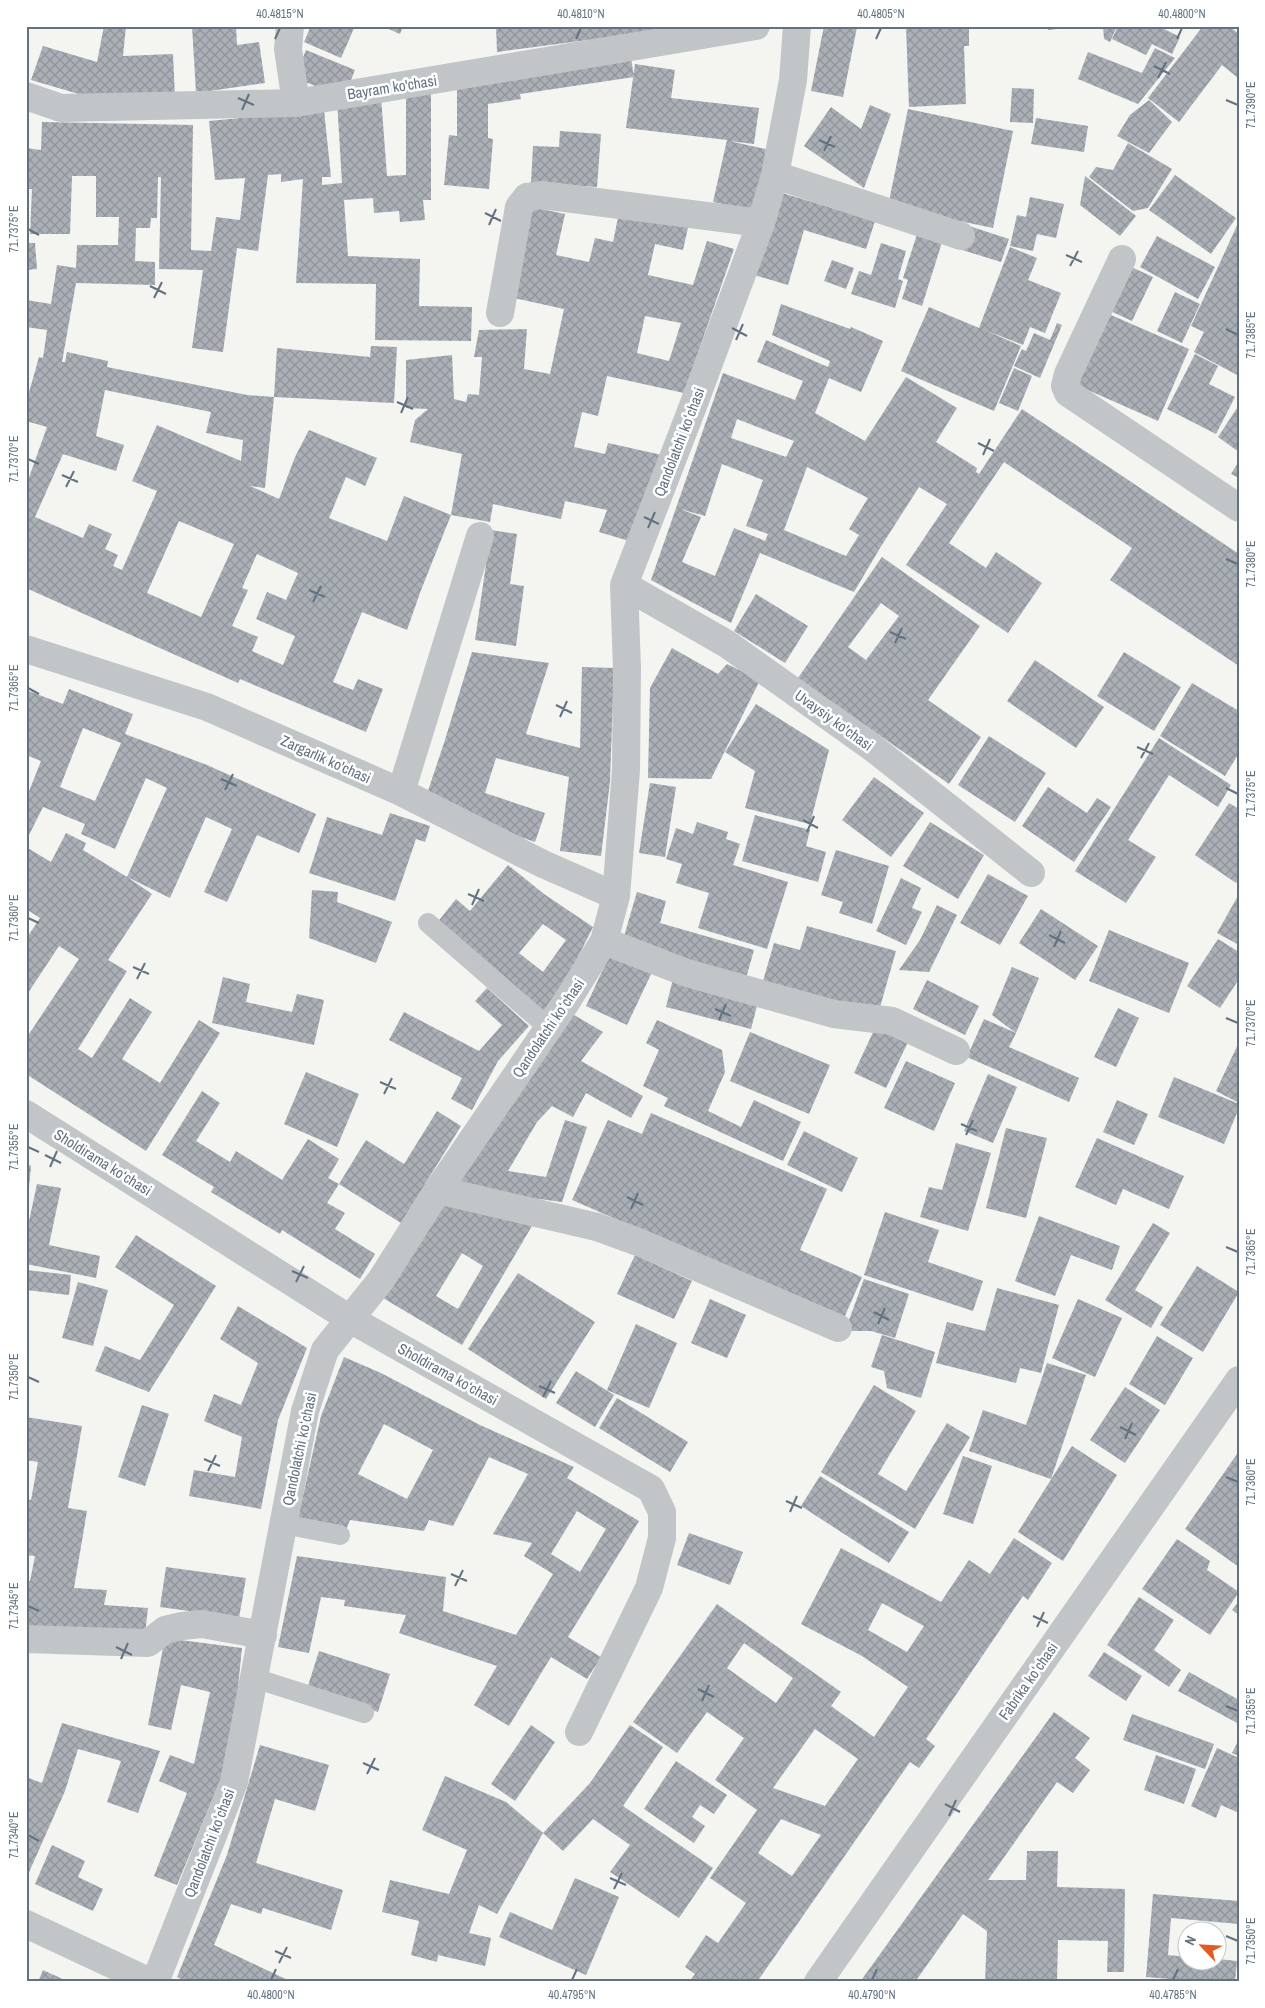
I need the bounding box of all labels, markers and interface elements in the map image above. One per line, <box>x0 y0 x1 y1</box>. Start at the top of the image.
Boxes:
text: 40.4815°N <box>256 6 304 22</box>
text: 40.4810°N <box>557 6 605 22</box>
text: 40.4805°N <box>857 6 905 22</box>
text: 40.4800°N <box>1158 6 1206 22</box>
street label: Bayram ko'chasi <box>346 70 438 104</box>
text: 71.7390°E <box>1243 82 1259 128</box>
text: 71.7375°E <box>6 206 22 252</box>
text: 71.7385°E <box>1243 312 1259 358</box>
street label: Qandolatchi koʻchasi <box>649 384 709 500</box>
text: 71.7370°E <box>6 436 22 482</box>
text: 71.7380°E <box>1243 541 1259 587</box>
text: 71.7365°E <box>6 665 22 711</box>
street label: Uvaysiy ko'chasi <box>791 684 877 756</box>
street label: Zargarlik ko'chasi <box>278 730 374 788</box>
text: 71.7375°E <box>1243 771 1259 817</box>
text: 71.7360°E <box>6 895 22 941</box>
street label: Qandolatchi koʻchasi <box>507 974 589 1082</box>
text: 71.7370°E <box>1243 1000 1259 1046</box>
text: 71.7355°E <box>6 1124 22 1170</box>
street label: Sholdirama ko‘chasi <box>50 1124 156 1200</box>
text: 71.7365°E <box>1243 1229 1259 1275</box>
street label: Sholdirama ko‘chasi <box>394 1338 502 1410</box>
text: 71.7350°E <box>6 1354 22 1400</box>
street label: Qandolatchi koʻchasi <box>277 1390 321 1508</box>
text: 71.7360°E <box>1243 1459 1259 1505</box>
text: 71.7345°E <box>6 1583 22 1629</box>
street label: Fabrika koʻchasi <box>994 1638 1062 1724</box>
text: 71.7355°E <box>1243 1688 1259 1734</box>
street label: Qandolatchi koʻchasi <box>179 1785 239 1901</box>
text: 71.7340°E <box>6 1812 22 1858</box>
text: 71.7350°E <box>1243 1918 1259 1964</box>
north arrow <box>1178 1920 1228 1970</box>
text: N <box>1180 1933 1200 1948</box>
text: 40.4800°N <box>247 1987 295 2003</box>
text: 40.4795°N <box>548 1987 596 2003</box>
text: 40.4790°N <box>848 1987 896 2003</box>
text: 40.4785°N <box>1149 1987 1197 2003</box>

